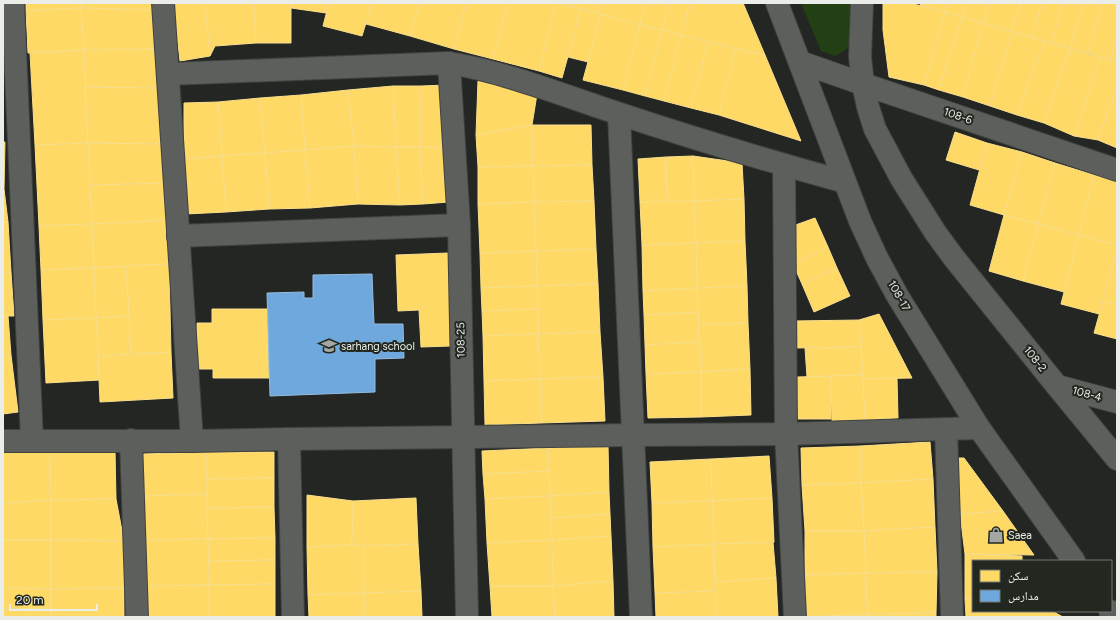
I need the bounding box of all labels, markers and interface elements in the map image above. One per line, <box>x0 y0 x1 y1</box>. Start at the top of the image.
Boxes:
street label: 108-6 <box>942 105 974 127</box>
street label: 108-17 <box>885 278 913 314</box>
street label: 108-25 <box>454 322 468 358</box>
school or university icon: sarhang school <box>320 337 338 355</box>
place label: sarhang school <box>341 340 415 353</box>
street label: 108-2 <box>1021 344 1049 374</box>
street label: 108-4 <box>1071 384 1103 404</box>
shop icon: Saea <box>987 526 1005 544</box>
place label: Saea <box>1008 529 1032 542</box>
legend <box>972 560 1112 612</box>
text: سكن <box>1008 569 1029 583</box>
scale bar <box>10 586 97 612</box>
text: مدارس <box>1008 589 1039 603</box>
text: 20 m <box>16 593 44 607</box>

